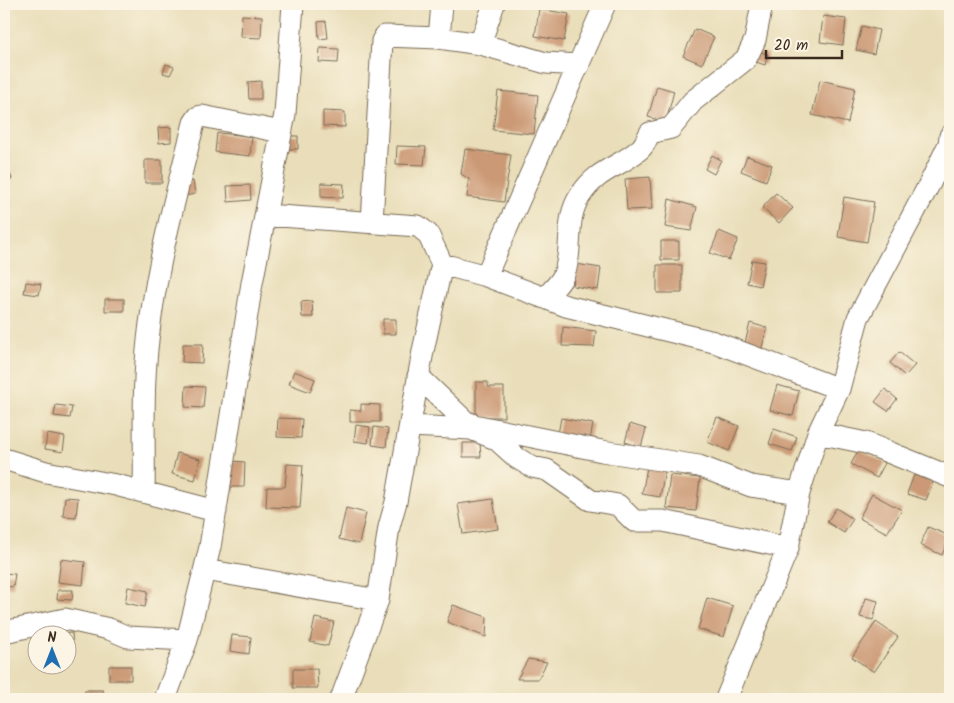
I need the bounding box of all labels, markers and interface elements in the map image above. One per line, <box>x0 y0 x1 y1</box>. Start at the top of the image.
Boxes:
scale bar <box>766 28 843 60</box>
text: 20 m <box>774 34 808 58</box>
north arrow <box>28 626 78 676</box>
text: N <box>48 627 57 649</box>

